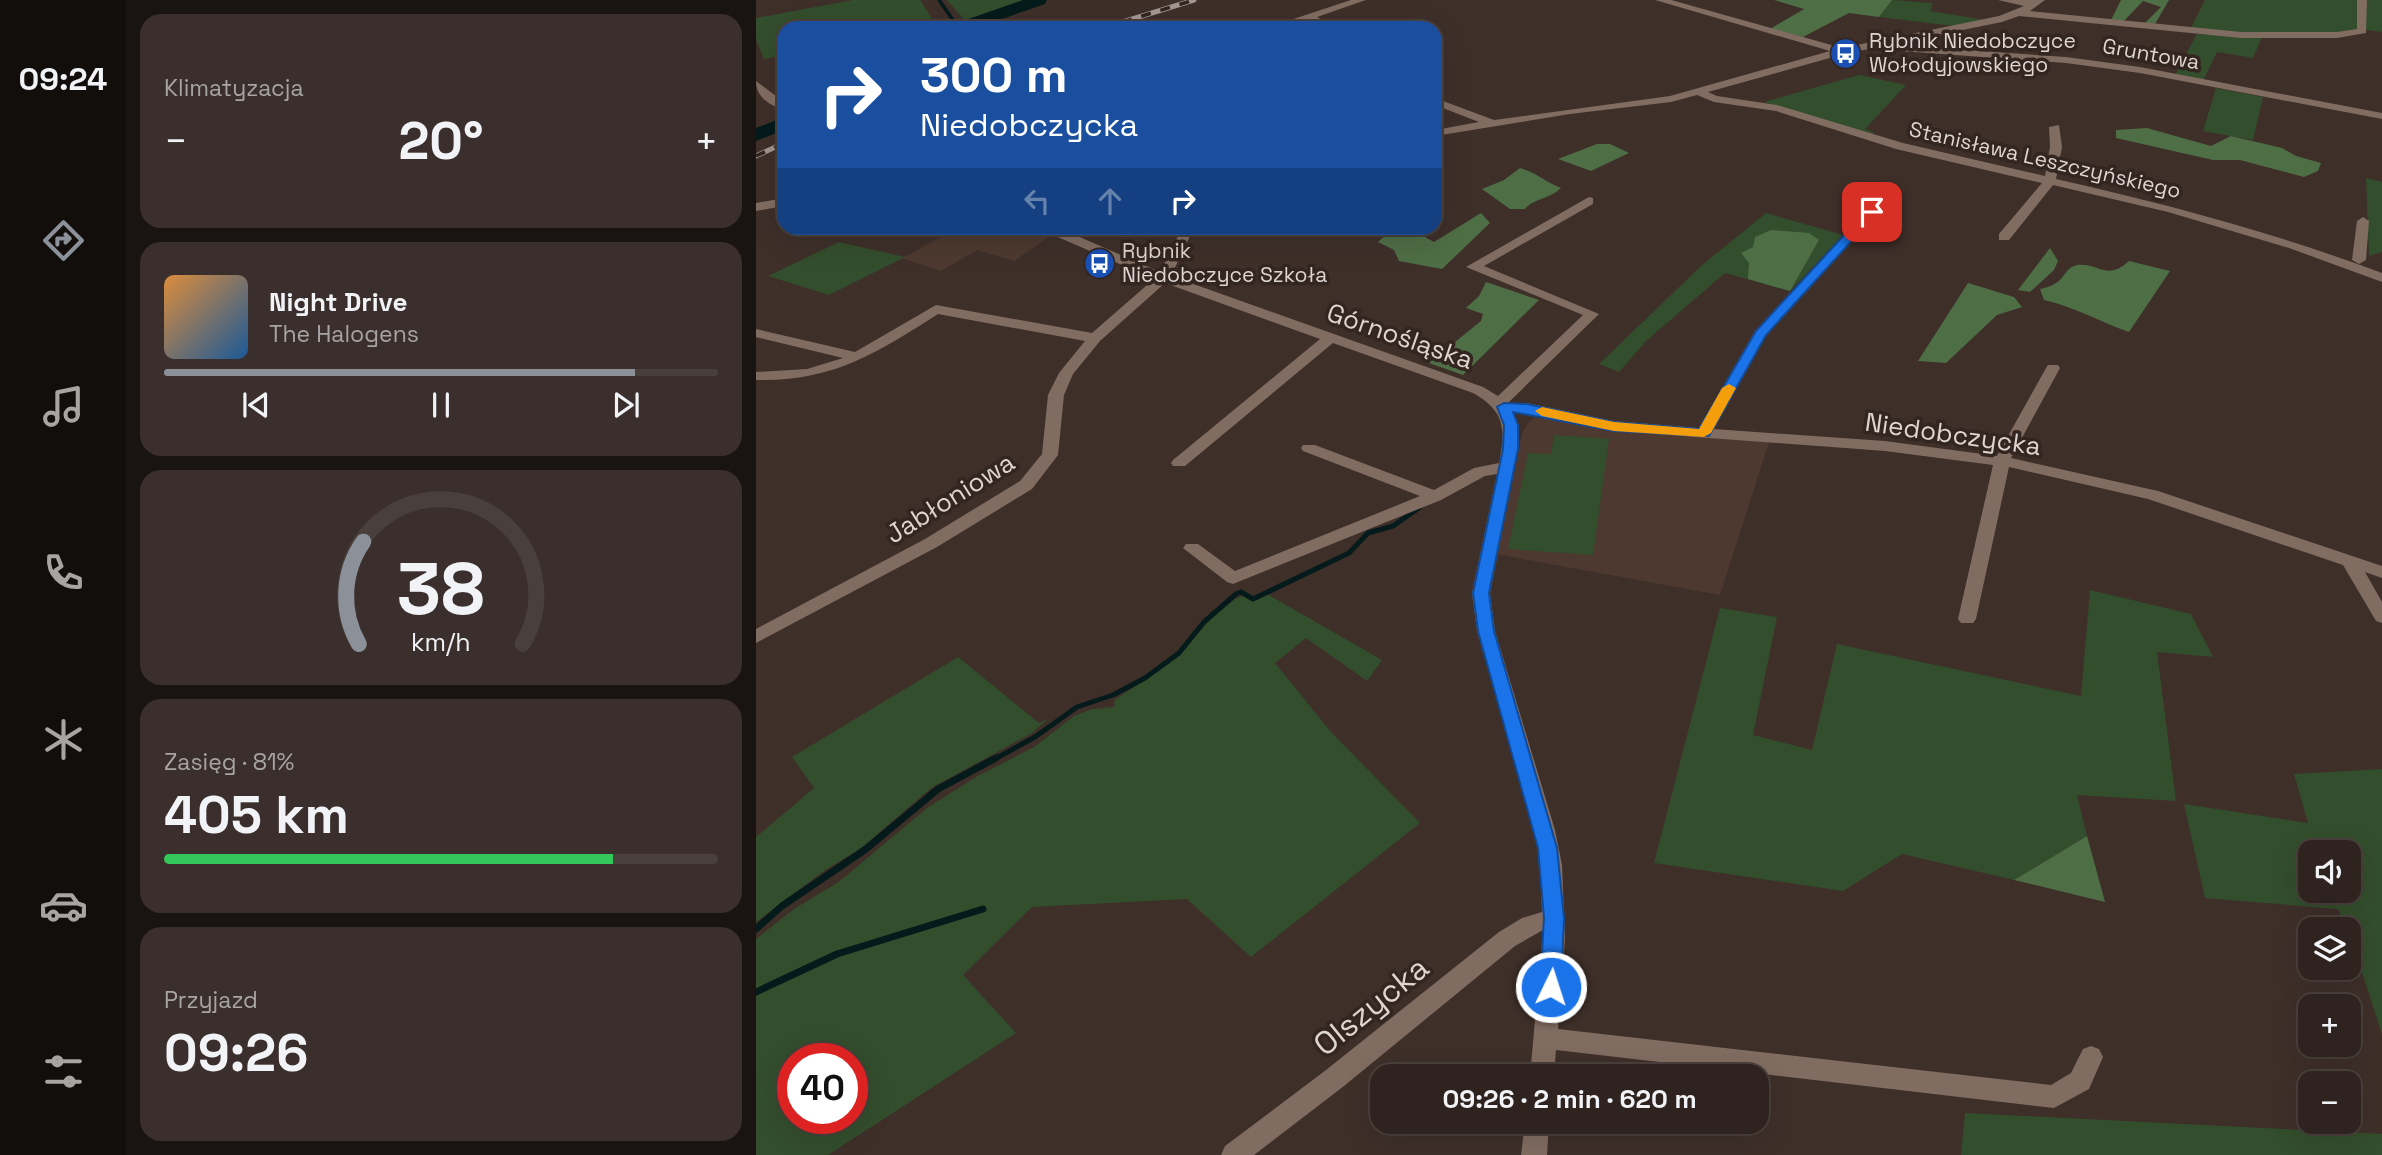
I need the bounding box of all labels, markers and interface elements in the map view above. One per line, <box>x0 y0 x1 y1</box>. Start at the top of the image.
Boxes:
place label: Rybnik Niedobczyce Wołodyjowskiego <box>1869 27 2076 78</box>
street label: Gruntowa <box>2100 32 2202 75</box>
bus stop icon: Rybnik Niedobczyce Wołodyjowskiego <box>1829 36 1863 70</box>
text: 300 m <box>920 44 1068 106</box>
icon: right <box>805 49 896 140</box>
text: 09:24 <box>19 59 107 99</box>
text: Klimatyzacja <box>164 73 304 103</box>
text: Niedobczycka <box>920 105 1138 145</box>
text: 20° <box>398 108 484 174</box>
street label: Stanisława Leszczyńskiego <box>1907 115 2184 204</box>
text: − <box>164 117 188 165</box>
text: + <box>694 117 718 165</box>
icon: left <box>1018 182 1056 220</box>
icon: ahead <box>1091 182 1129 220</box>
icon: right <box>1164 182 1202 220</box>
pin <box>1842 182 1902 242</box>
icon: arrive <box>1853 193 1891 231</box>
icon: directions <box>39 216 88 265</box>
place label: Rybnik Niedobczyce Szkoła <box>1122 237 1327 288</box>
bus stop icon: Rybnik Niedobczyce Szkoła <box>1082 246 1116 280</box>
text: Night Drive <box>269 285 407 319</box>
street label: Górnośląska <box>1322 295 1478 377</box>
text: The Halogens <box>269 319 419 349</box>
icon: music <box>39 382 88 431</box>
icon: previous <box>237 386 275 424</box>
icon: pause <box>422 386 460 424</box>
icon: next <box>607 386 645 424</box>
street label: Niedobczycka <box>1863 405 2043 463</box>
street label: Jabłoniowa <box>879 445 1021 551</box>
text: 38 <box>397 542 485 635</box>
icon: phone <box>39 548 88 597</box>
text: km/h <box>411 625 471 657</box>
icon: climate <box>39 715 88 764</box>
text: Zasięg · 81% <box>164 747 294 777</box>
text: 405 km <box>164 782 349 848</box>
map controls <box>2298 840 2361 1134</box>
button: sound <box>2298 840 2361 903</box>
icon: car <box>39 881 88 930</box>
button: layers <box>2298 917 2361 980</box>
street label: Olszycka <box>1305 947 1437 1065</box>
position arrow <box>1514 950 1588 1024</box>
text: Przyjazd <box>164 985 258 1015</box>
button: + <box>2298 994 2361 1057</box>
text: 09:26 <box>164 1020 308 1086</box>
speed limit sign: 40 <box>777 1043 868 1134</box>
icon: filters <box>39 1047 88 1096</box>
button: − <box>2298 1071 2361 1134</box>
text: 09:26 · 2 min · 620 m <box>1442 1082 1697 1116</box>

